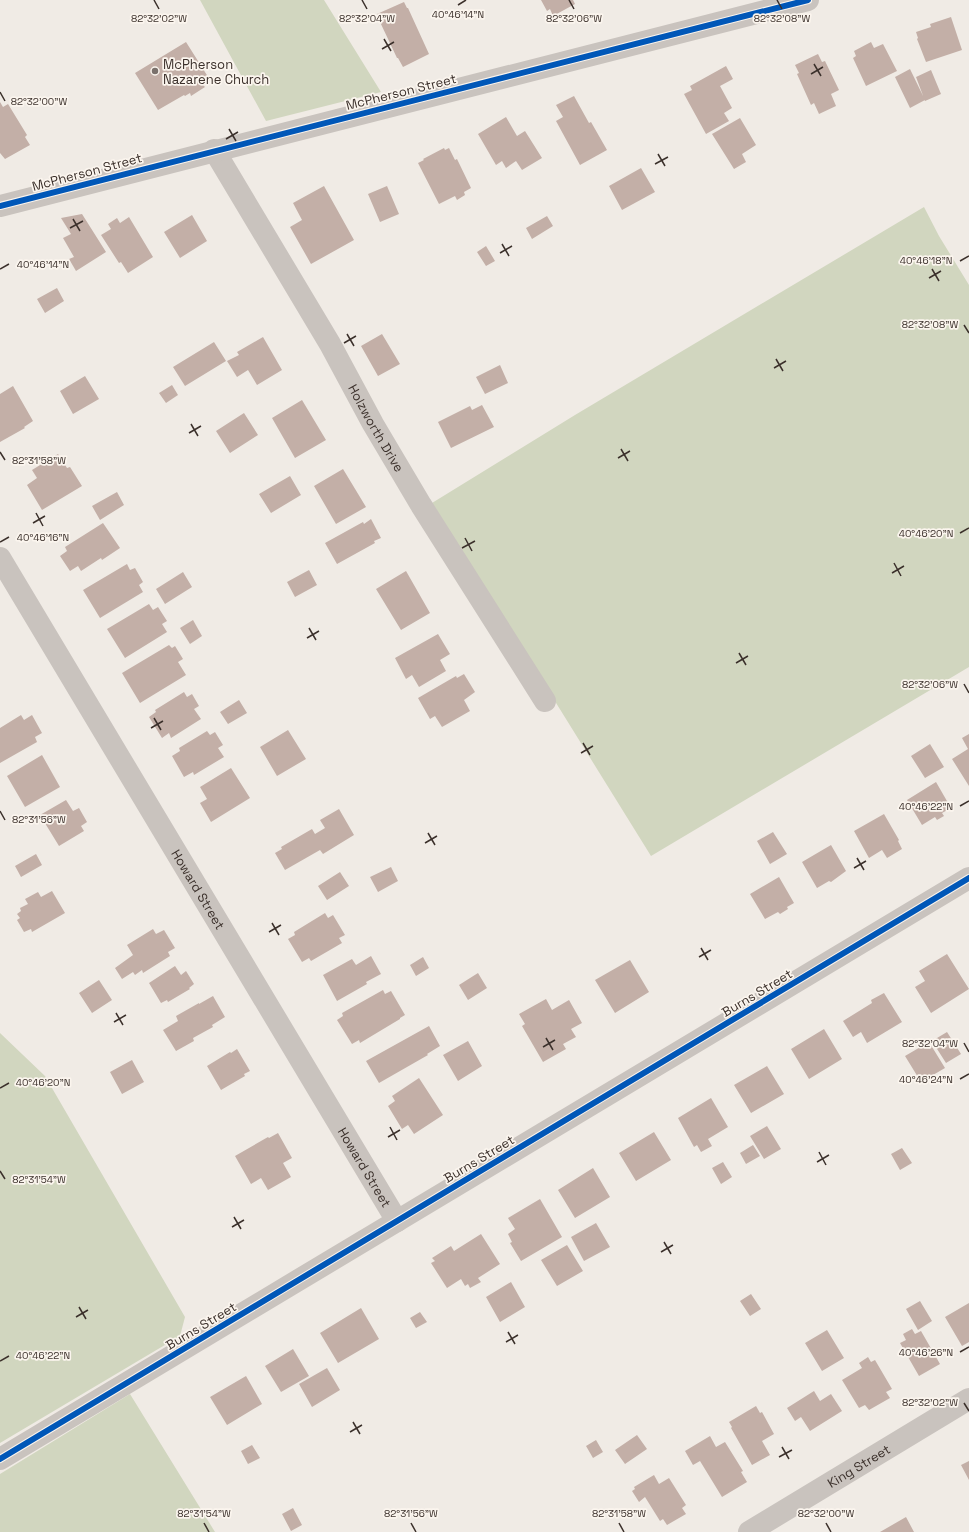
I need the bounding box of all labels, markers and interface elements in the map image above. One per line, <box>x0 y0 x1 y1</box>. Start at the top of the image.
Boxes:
text: 40°46'14"N <box>432 8 484 21</box>
text: 82°32'02"W <box>131 12 187 25</box>
text: 82°32'04"W <box>339 12 395 25</box>
text: 82°32'06"W <box>546 12 602 25</box>
text: 82°32'08"W <box>754 12 810 25</box>
place label: McPherson Nazarene Church <box>163 56 269 88</box>
marker: McPherson Nazarene Church <box>150 66 160 76</box>
street label: McPherson Street <box>344 70 458 114</box>
text: 82°32'00"W <box>11 95 67 108</box>
street label: McPherson Street <box>30 149 144 195</box>
text: 40°46'18"N <box>900 254 952 267</box>
text: 40°46'14"N <box>17 258 69 271</box>
text: 82°32'08"W <box>902 318 958 331</box>
street label: Holzworth Drive <box>345 381 408 475</box>
text: 82°31'58"W <box>12 454 66 467</box>
text: 40°46'20"N <box>899 527 953 540</box>
text: 40°46'16"N <box>17 531 69 544</box>
text: 82°32'06"W <box>902 678 958 691</box>
text: 40°46'22"N <box>899 800 953 813</box>
text: 82°31'56"W <box>12 813 66 826</box>
street label: Howard Street <box>168 846 229 932</box>
street label: Burns Street <box>719 965 795 1021</box>
text: 82°32'04"W <box>902 1037 958 1050</box>
text: 40°46'24"N <box>899 1073 953 1086</box>
text: 40°46'20"N <box>16 1076 70 1089</box>
street label: Howard Street <box>334 1124 395 1210</box>
street label: Burns Street <box>441 1131 517 1187</box>
text: 82°31'54"W <box>12 1173 66 1186</box>
street label: Burns Street <box>163 1298 239 1354</box>
text: 40°46'26"N <box>899 1346 953 1359</box>
text: 40°46'22"N <box>16 1349 70 1362</box>
text: 82°32'02"W <box>902 1396 958 1409</box>
street label: King Street <box>824 1440 893 1491</box>
text: 82°31'54"W <box>177 1507 231 1520</box>
text: 82°31'56"W <box>384 1507 438 1520</box>
text: 82°31'58"W <box>592 1507 646 1520</box>
text: 82°32'00"W <box>798 1507 854 1520</box>

